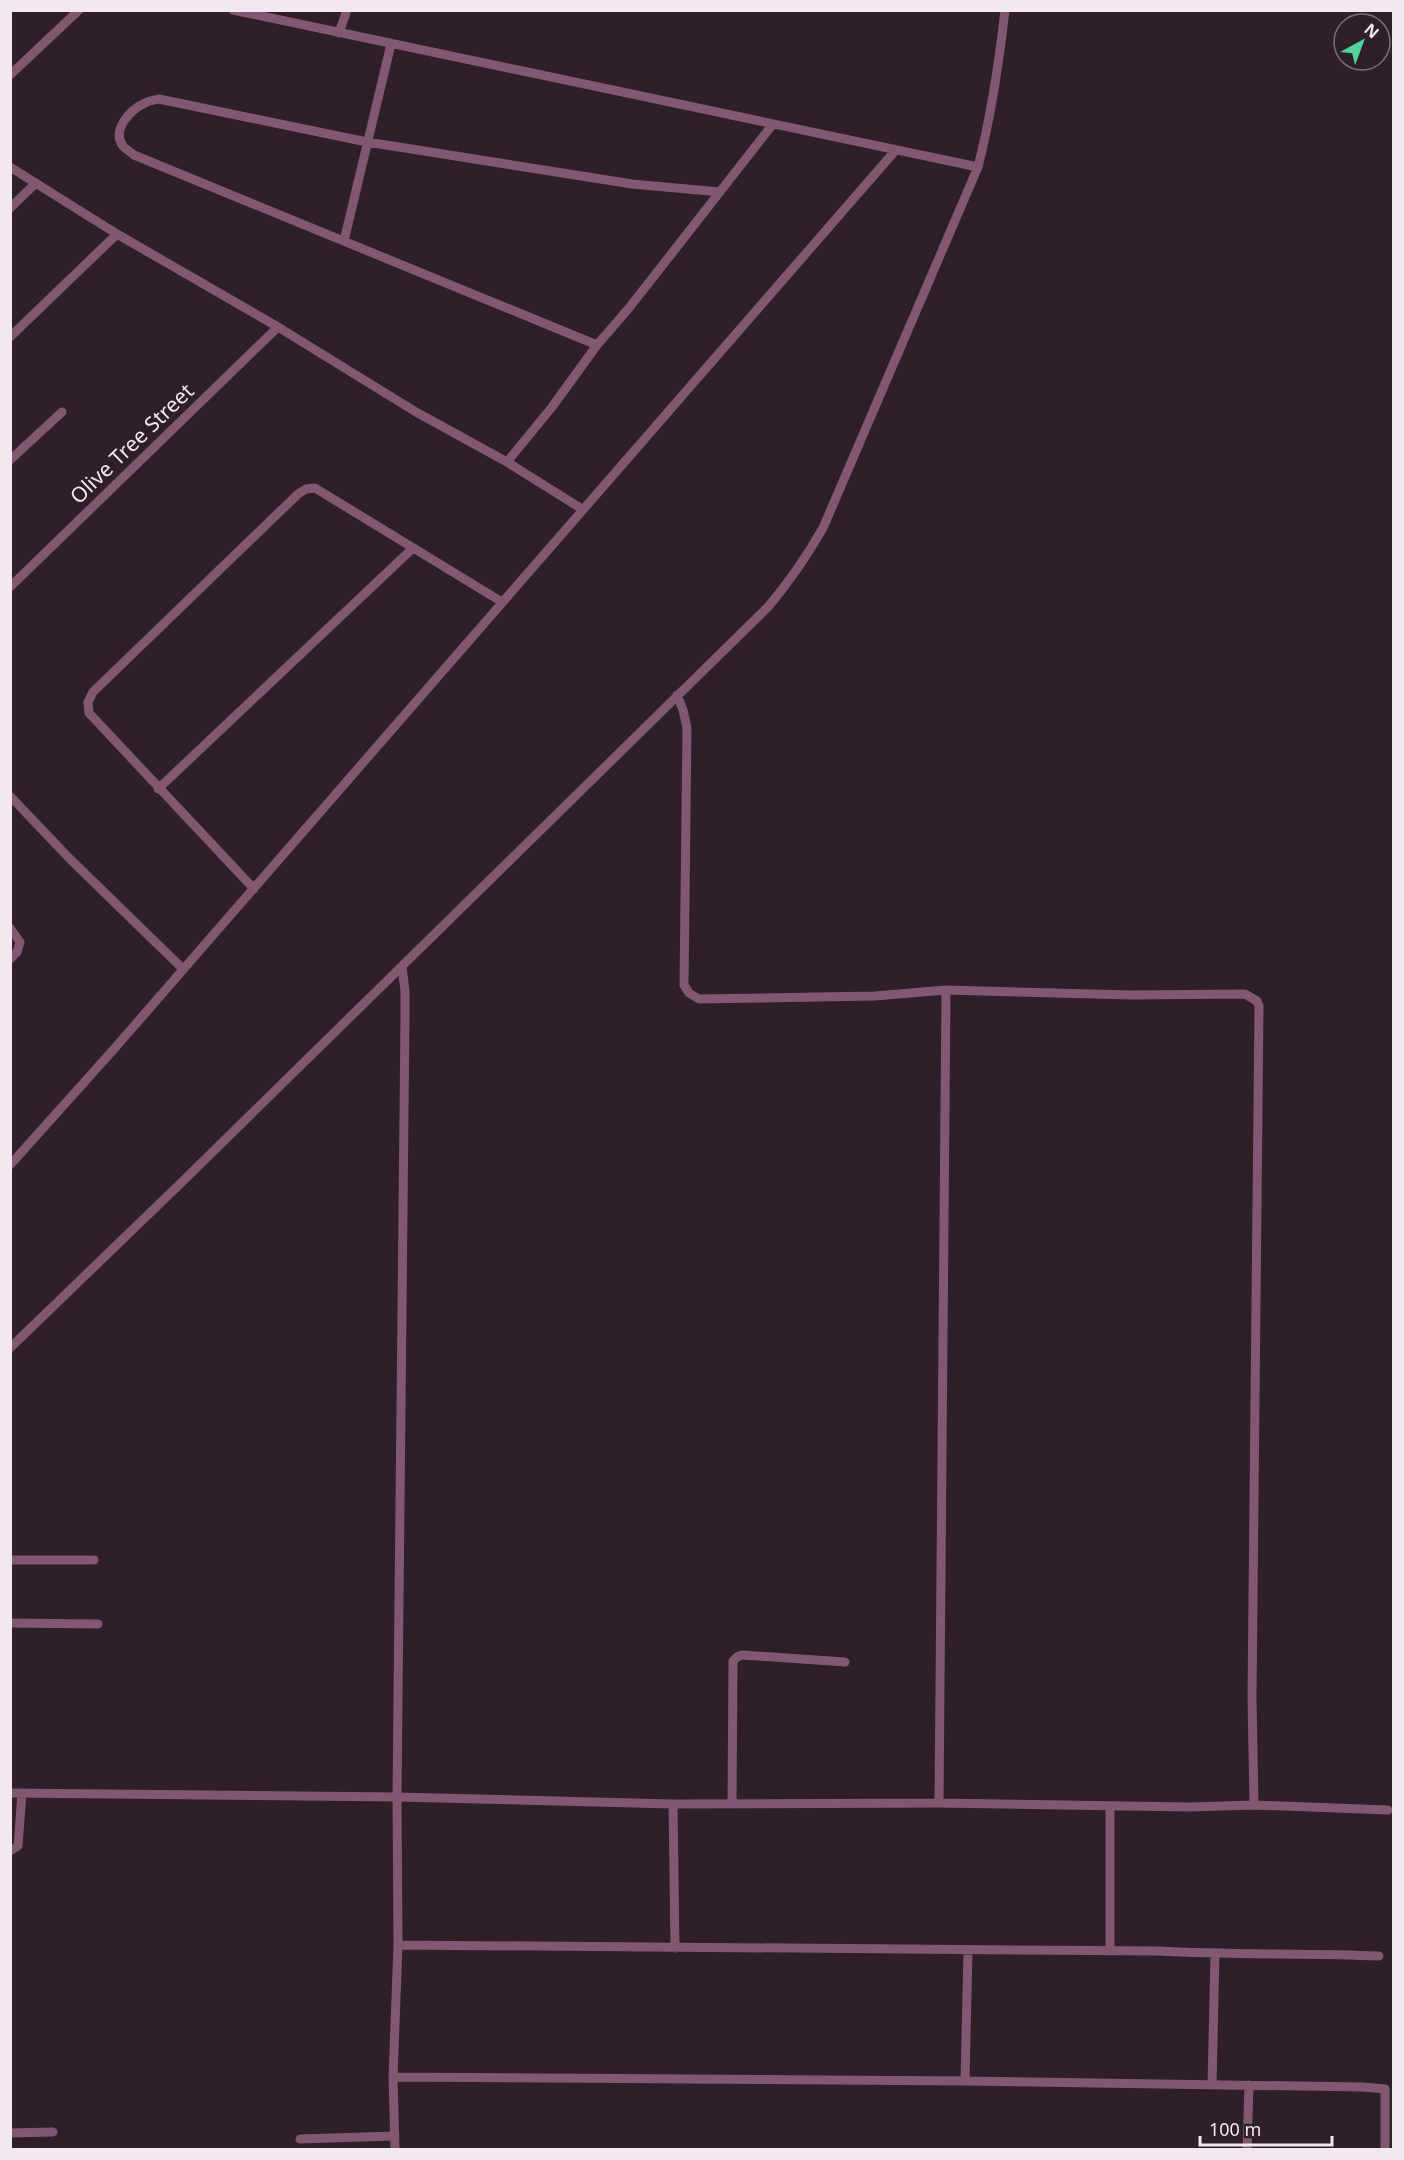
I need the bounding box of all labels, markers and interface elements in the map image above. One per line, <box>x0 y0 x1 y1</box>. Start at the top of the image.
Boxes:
north arrow <box>1332 12 1392 72</box>
text: N <box>1360 18 1384 43</box>
street label: Olive Tree Street <box>63 377 200 510</box>
scale bar <box>1200 2109 1332 2147</box>
text: 100 m <box>1209 2117 1261 2141</box>

